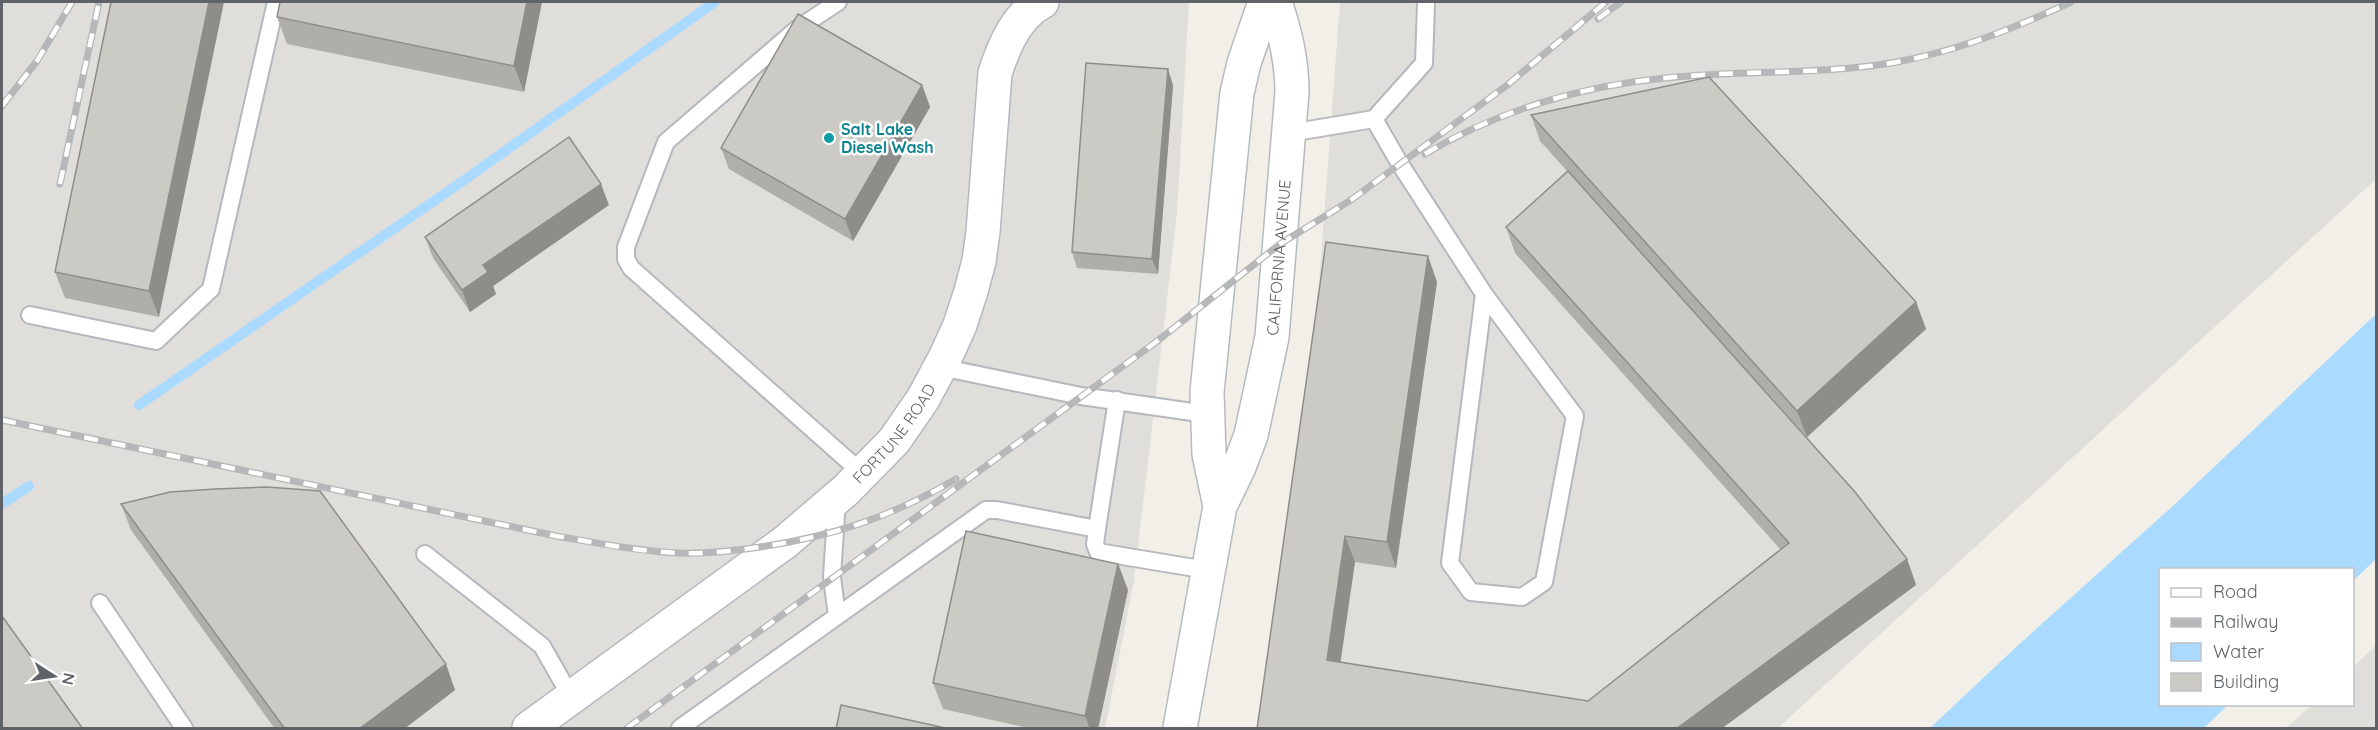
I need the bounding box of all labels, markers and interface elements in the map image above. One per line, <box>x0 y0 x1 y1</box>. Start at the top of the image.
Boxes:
place label: Salt Lake Diesel Wash <box>841 119 934 157</box>
marker: Salt Lake Diesel Wash <box>822 131 836 145</box>
street label: CALIFORNIA AVENUE <box>1262 179 1295 336</box>
street label: FORTUNE ROAD <box>848 380 939 488</box>
legend <box>2159 568 2354 706</box>
text: Road <box>2213 580 2258 603</box>
text: Railway <box>2213 610 2279 633</box>
text: Water <box>2213 640 2264 663</box>
north arrow <box>24 646 84 706</box>
text: Building <box>2213 670 2279 693</box>
text: N <box>58 671 80 687</box>

